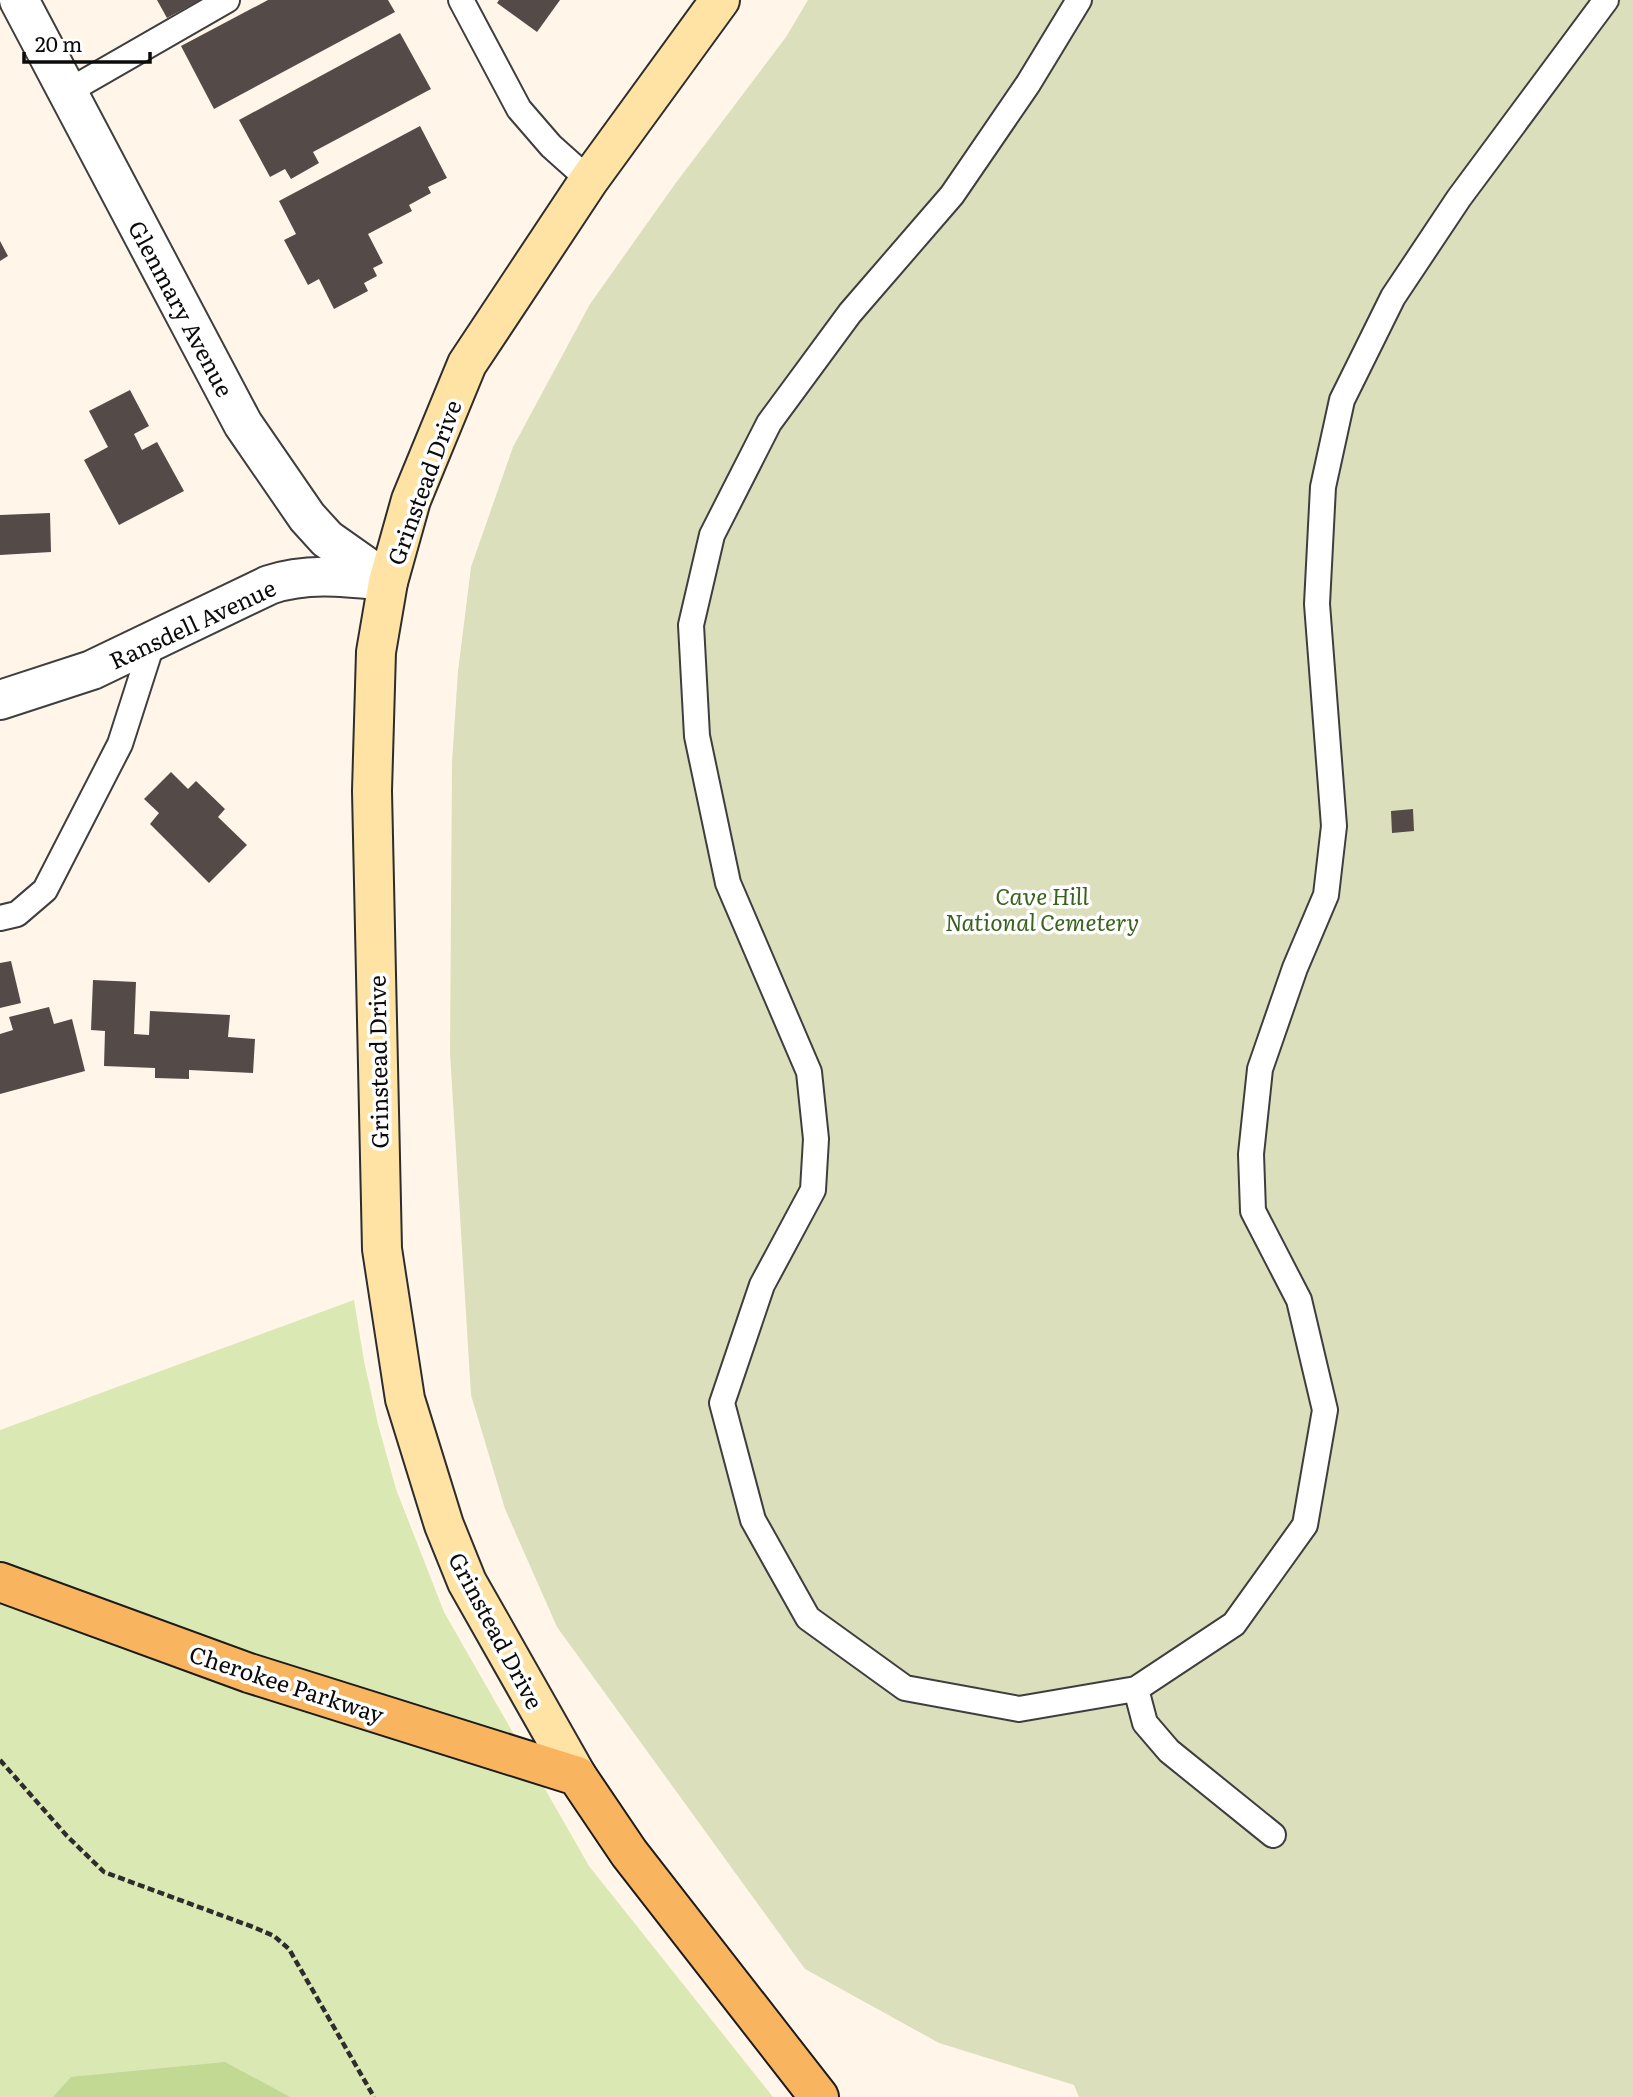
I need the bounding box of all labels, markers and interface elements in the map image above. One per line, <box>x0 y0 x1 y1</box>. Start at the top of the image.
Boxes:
scale bar <box>24 21 150 65</box>
text: 20 m <box>35 27 82 58</box>
street label: Glenmary Avenue <box>121 214 243 402</box>
street label: Grinstead Drive <box>377 395 469 569</box>
street label: Ransdell Avenue <box>103 570 281 676</box>
park label: Cave Hill National Cemetery <box>945 878 1139 938</box>
street label: Grinstead Drive <box>358 975 396 1149</box>
street label: Grinstead Drive <box>441 1545 553 1715</box>
street label: Cherokee Parkway <box>185 1636 389 1731</box>

